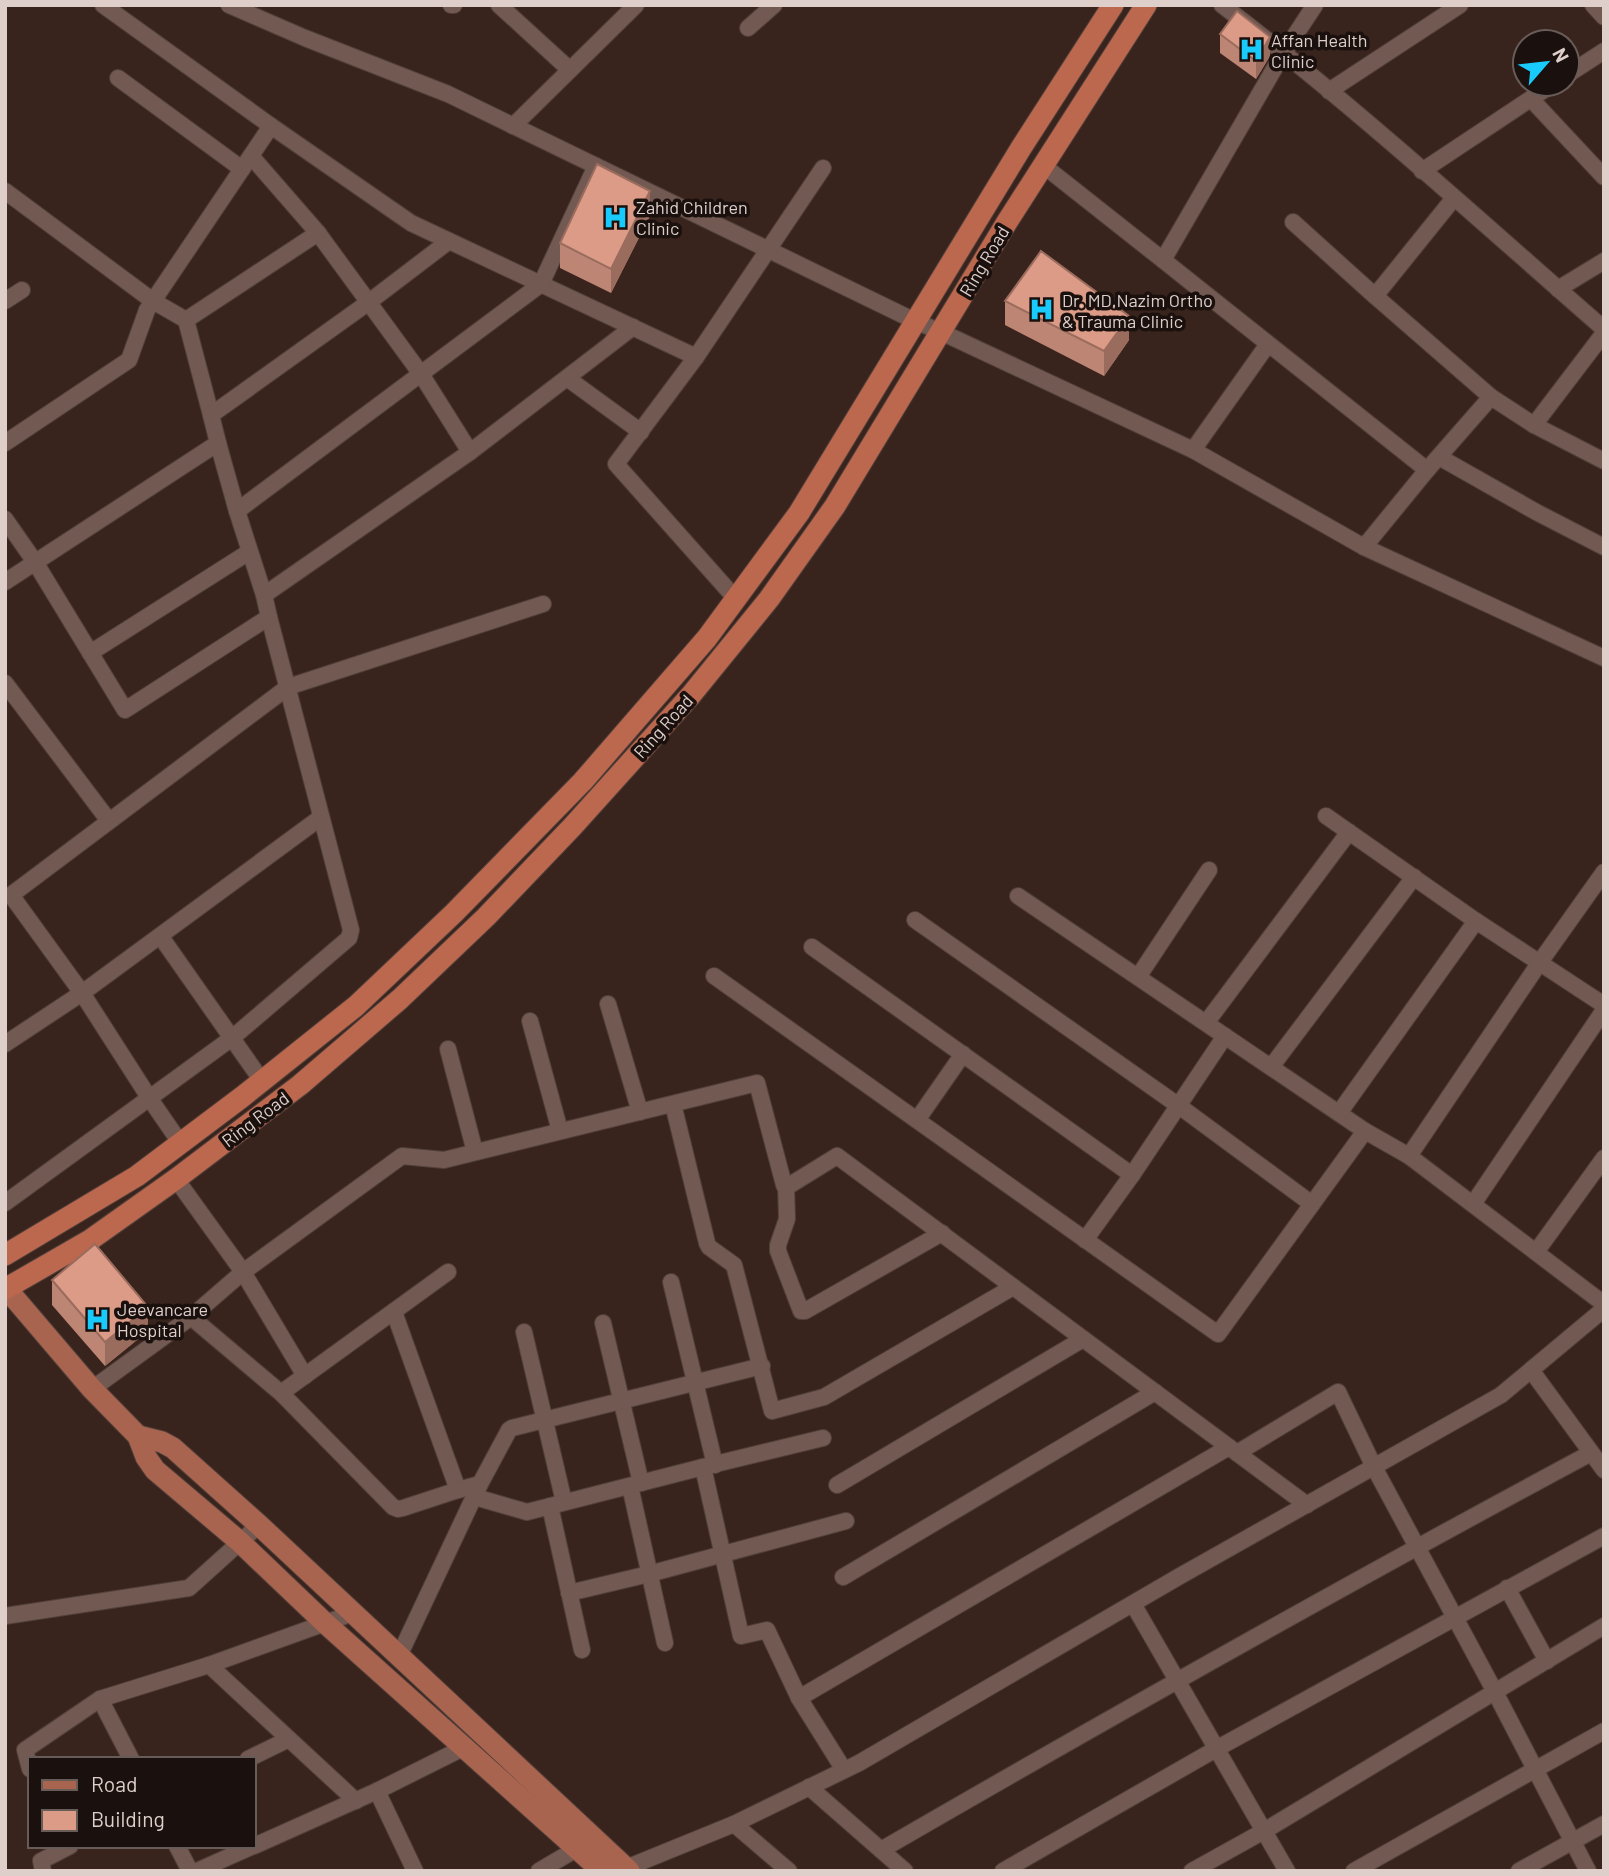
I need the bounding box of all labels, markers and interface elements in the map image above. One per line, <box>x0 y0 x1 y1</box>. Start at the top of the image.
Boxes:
north arrow <box>1511 28 1581 98</box>
place label: Affan Health Clinic <box>1271 29 1368 72</box>
hospital icon: Affan Health Clinic <box>1237 36 1265 64</box>
text: N <box>1548 44 1575 66</box>
place label: Zahid Children Clinic <box>636 196 748 239</box>
hospital icon: Zahid Children Clinic <box>602 203 630 231</box>
street label: Ring Road <box>954 222 1014 300</box>
place label: Dr. MD.Nazim Ortho & Trauma Clinic <box>1062 289 1213 332</box>
hospital icon: Dr. MD.Nazim Ortho & Trauma Clinic <box>1028 296 1056 324</box>
street label: Ring Road <box>629 690 697 762</box>
street label: Ring Road <box>217 1087 293 1151</box>
place label: Jeevancare Hospital <box>117 1298 208 1341</box>
hospital icon: Jeevancare Hospital <box>83 1305 111 1333</box>
legend <box>28 1757 256 1848</box>
text: Road <box>91 1771 137 1796</box>
text: Building <box>91 1806 165 1831</box>

